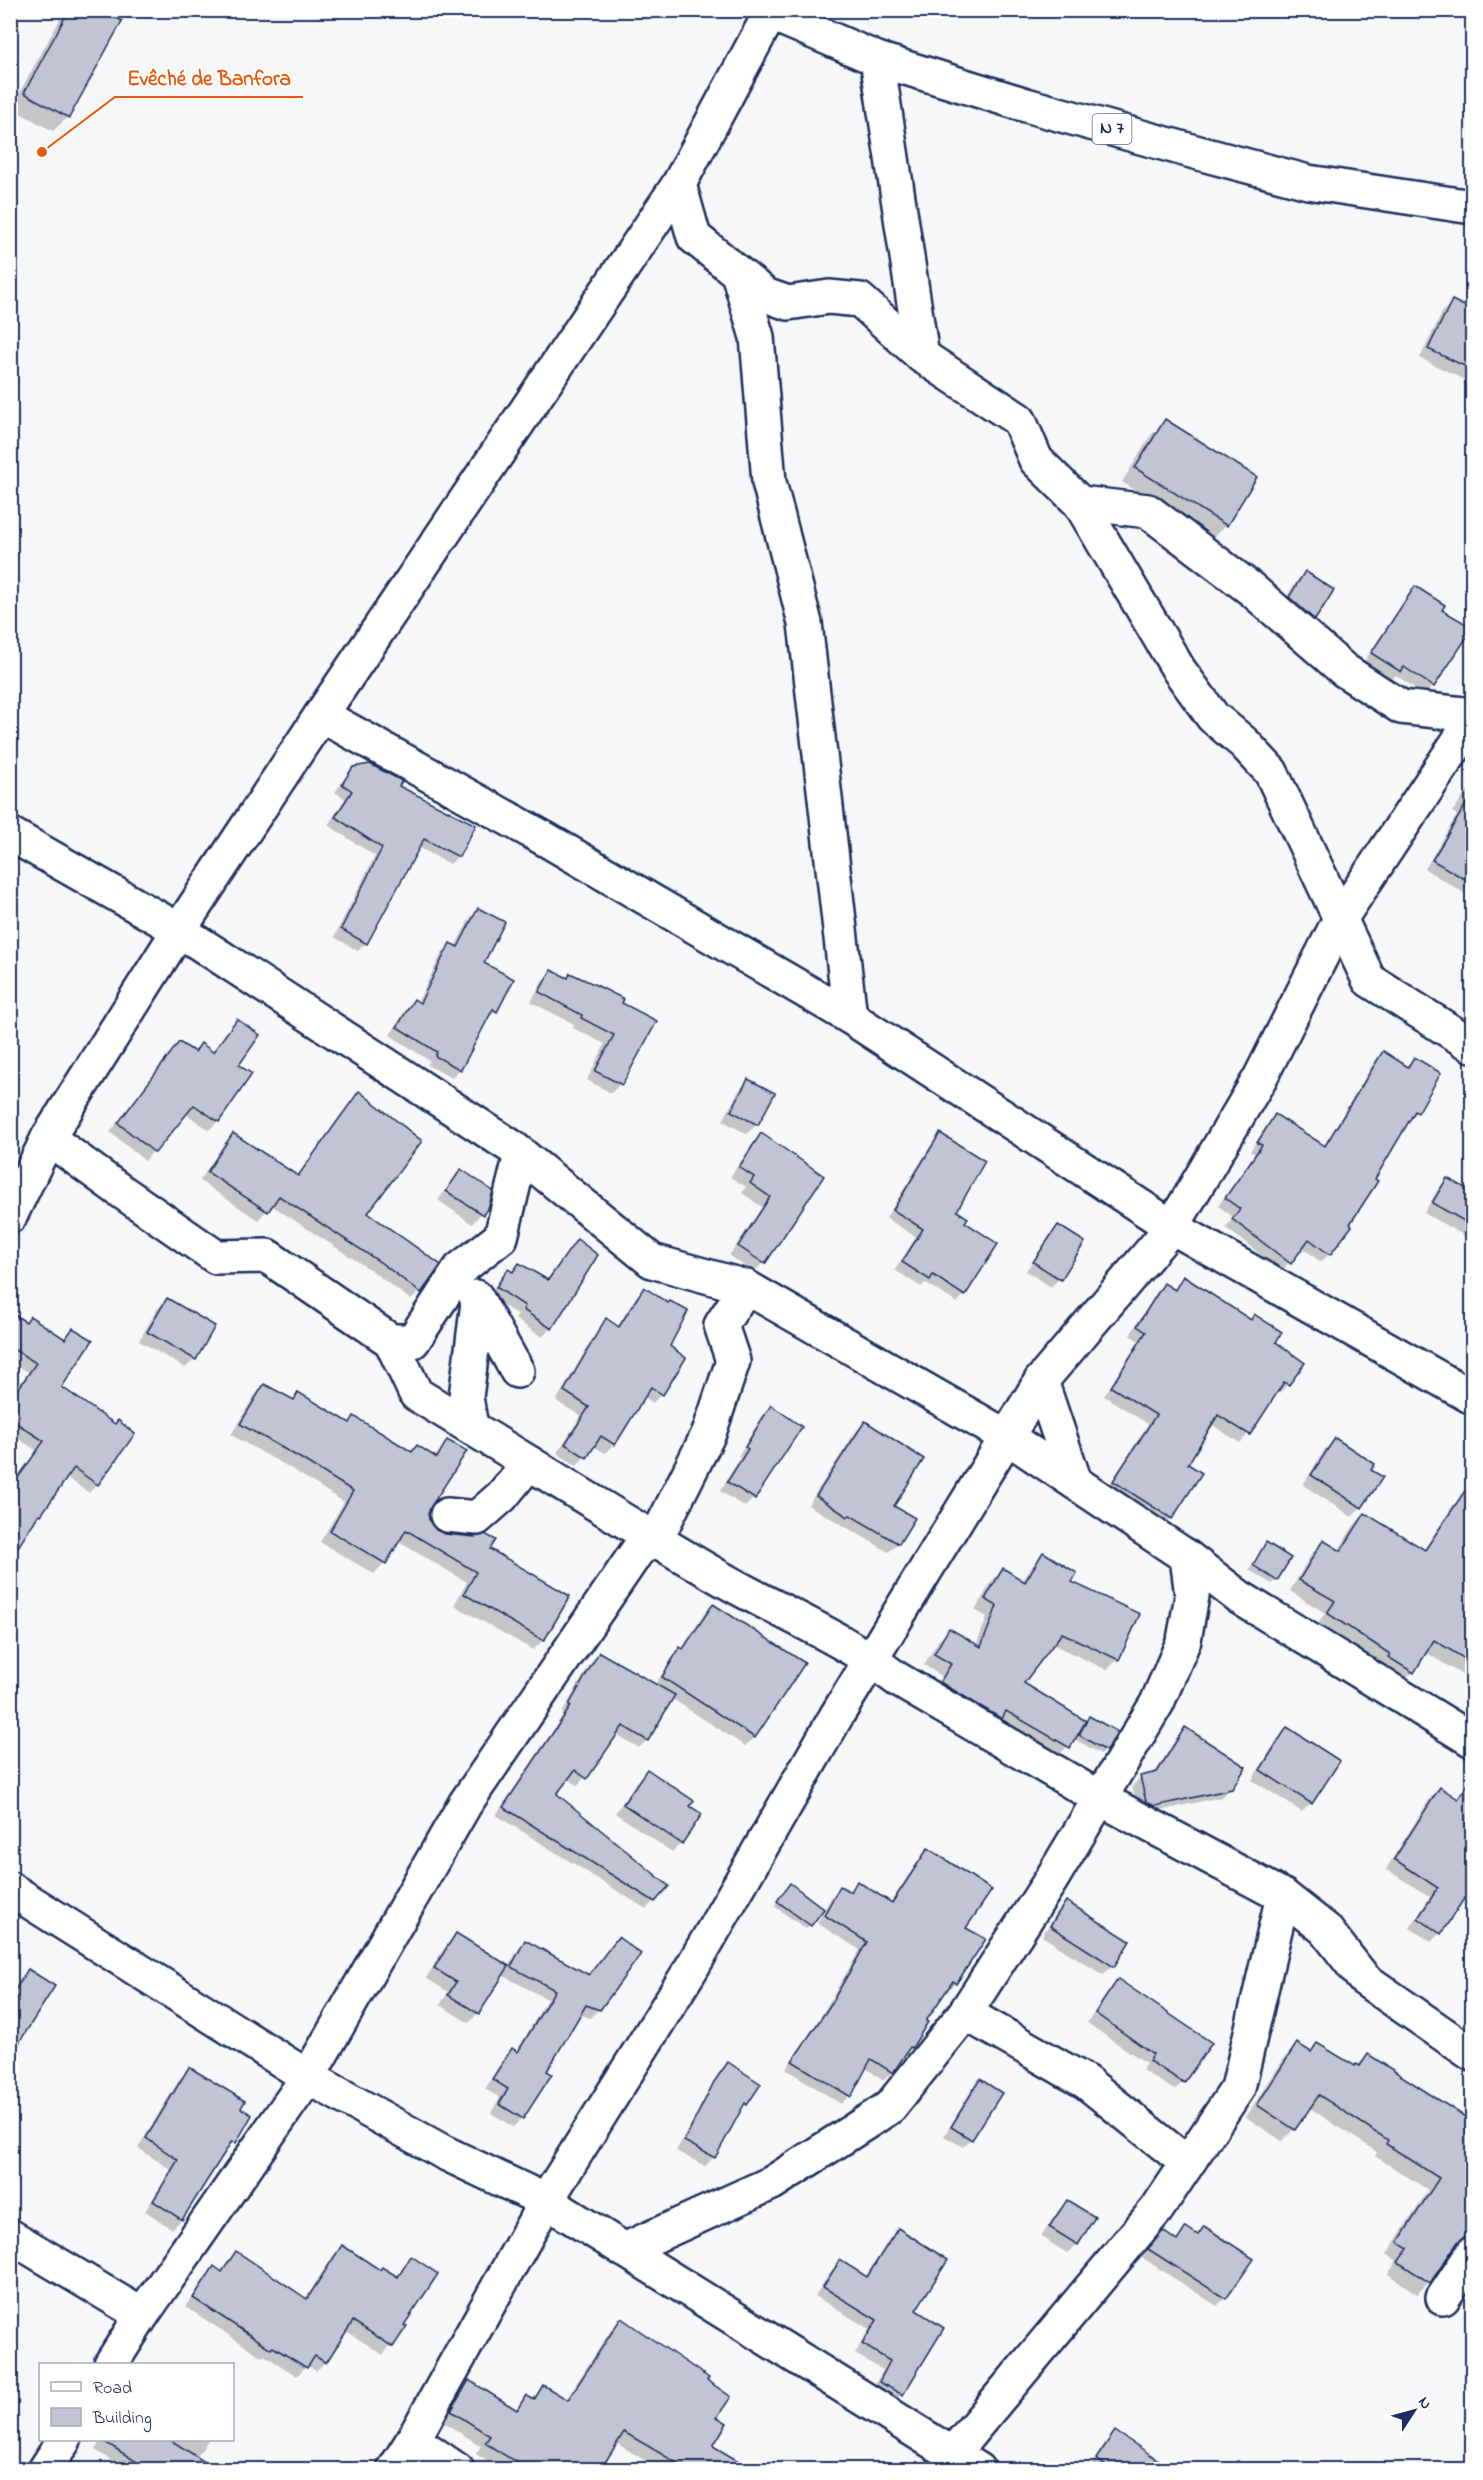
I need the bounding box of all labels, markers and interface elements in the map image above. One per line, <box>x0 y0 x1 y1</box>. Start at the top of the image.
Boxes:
callout: Evêché de Banfora <box>115 58 303 97</box>
text: Evêché de Banfora <box>127 65 291 95</box>
road number: N 7 <box>1092 114 1132 144</box>
legend <box>39 2363 234 2441</box>
text: Road <box>93 2376 132 2402</box>
north arrow <box>1384 2381 1444 2441</box>
text: N <box>1412 2392 1438 2415</box>
text: Building <box>92 2406 152 2433</box>

